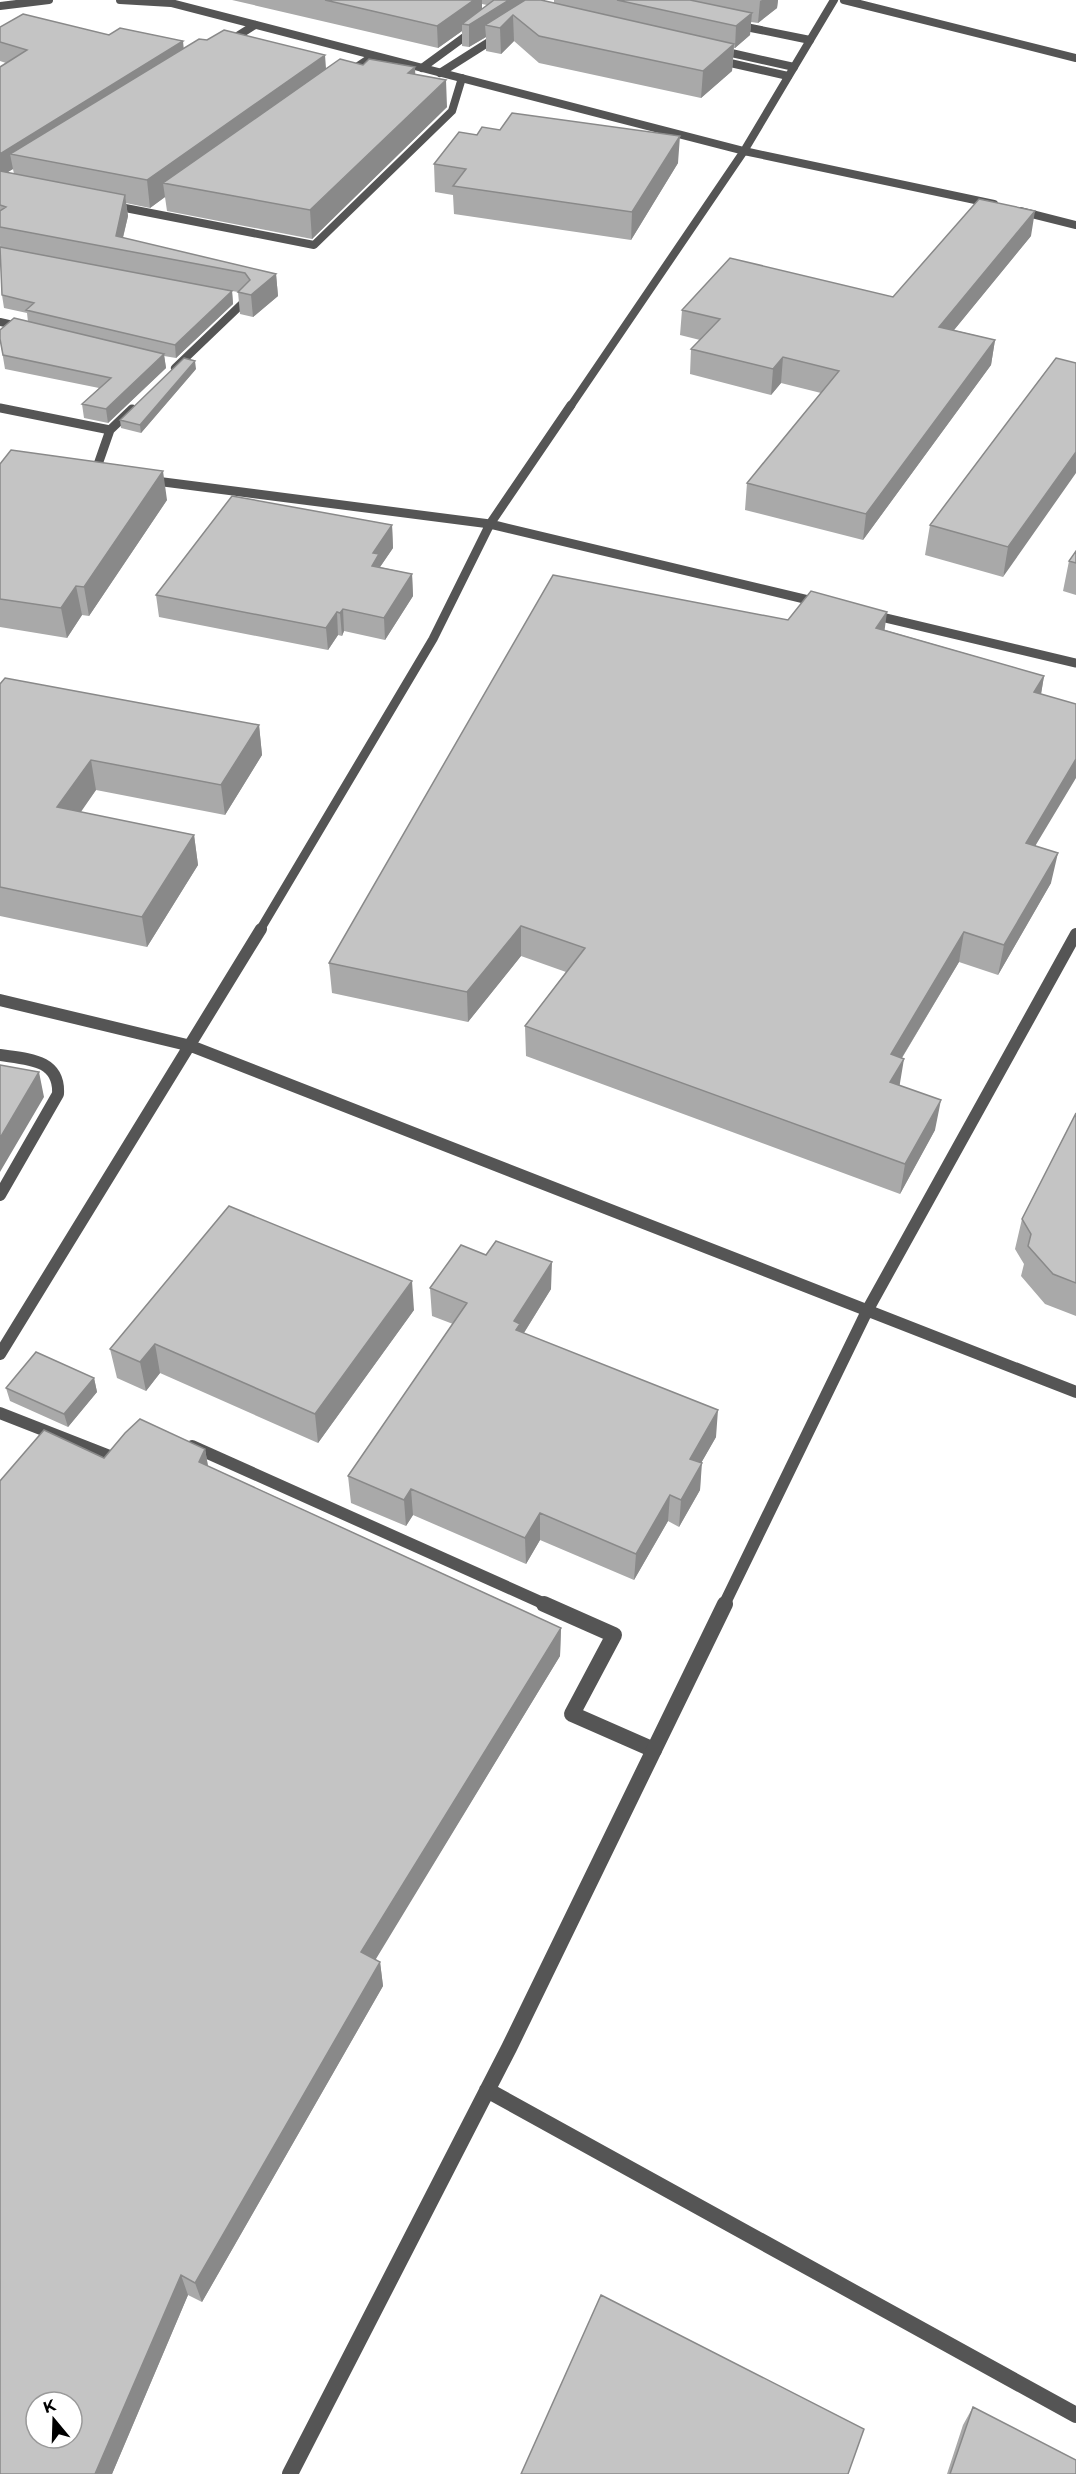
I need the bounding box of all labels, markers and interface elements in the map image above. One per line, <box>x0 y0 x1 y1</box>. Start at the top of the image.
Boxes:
north arrow <box>24 2390 84 2450</box>
text: K <box>41 2395 59 2417</box>

